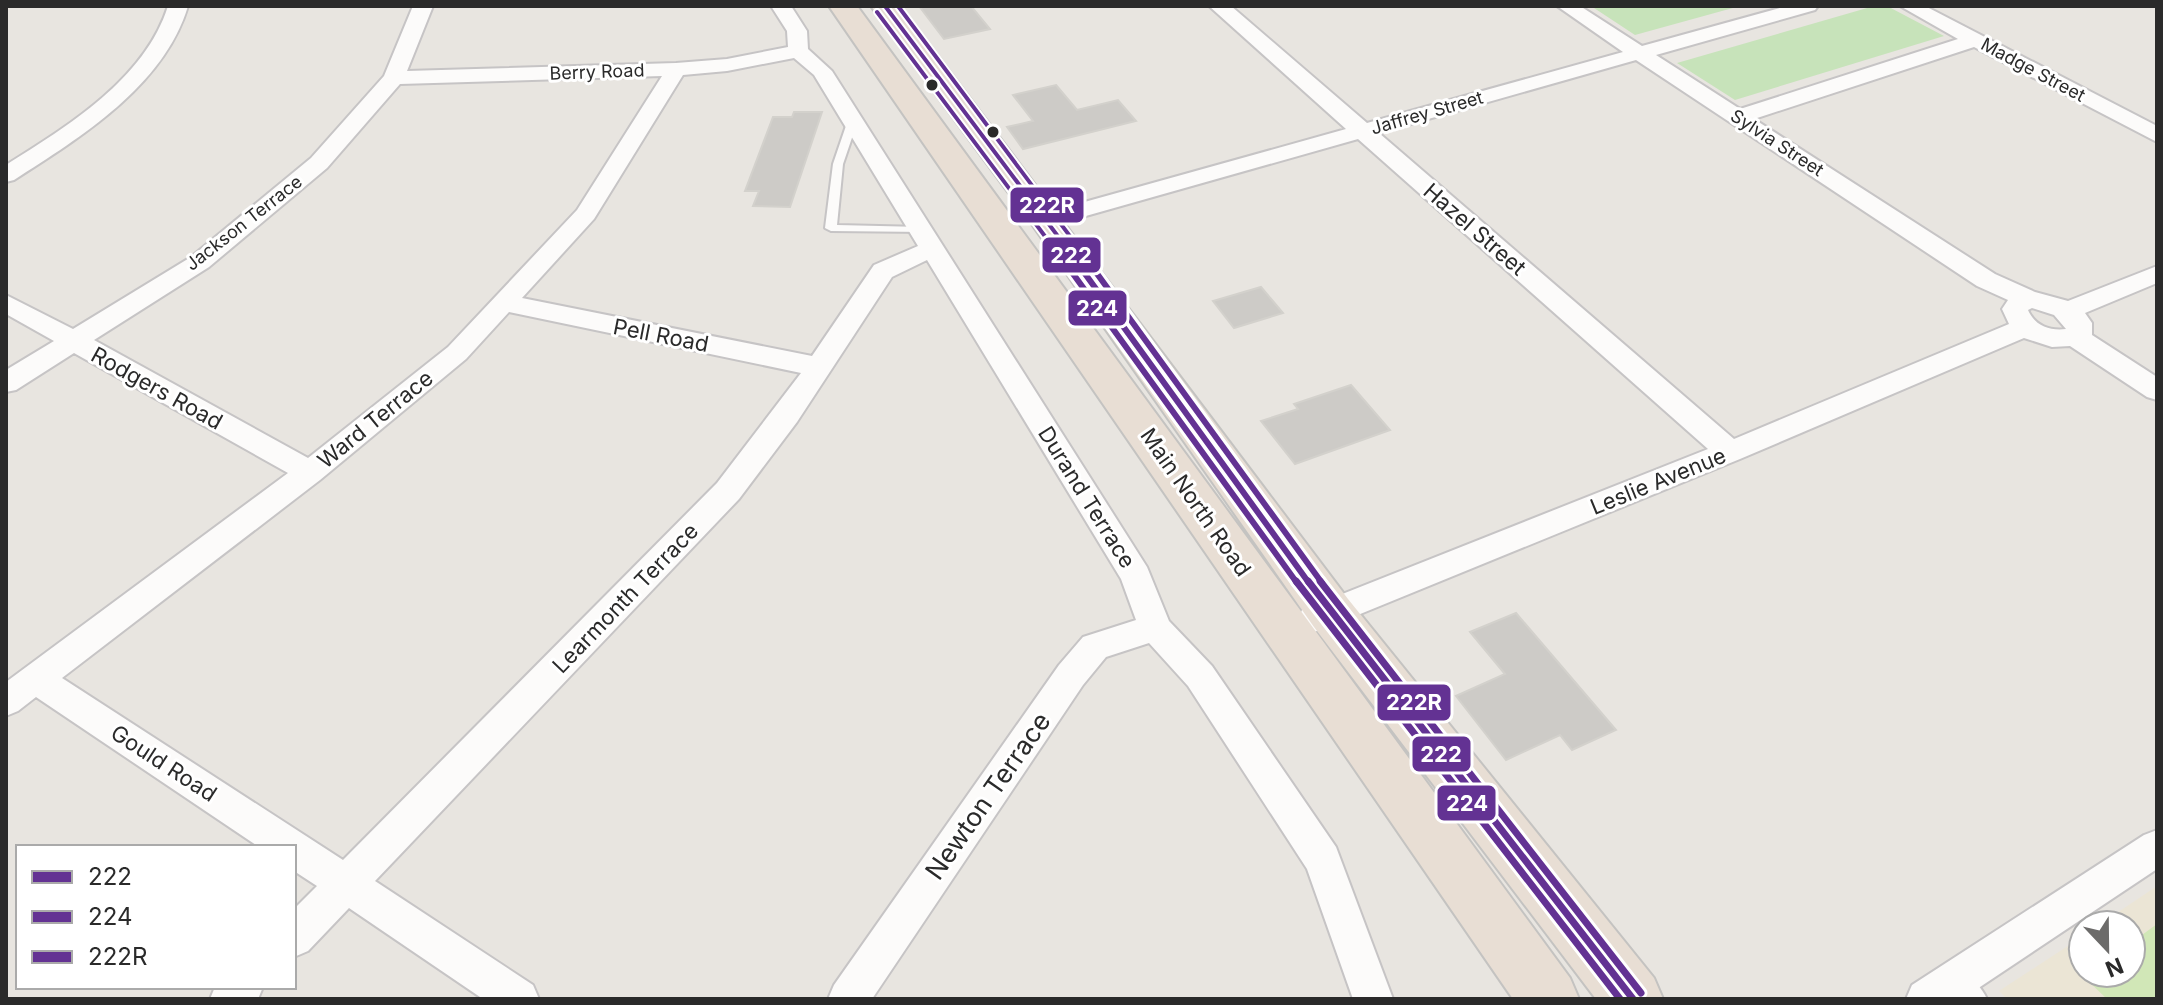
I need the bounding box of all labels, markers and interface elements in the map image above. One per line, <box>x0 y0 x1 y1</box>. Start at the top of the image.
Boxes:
street label: Madge Street <box>1978 33 2089 106</box>
street label: Berry Road <box>549 59 645 84</box>
unlabelled marker <box>924 77 940 93</box>
street label: Jaffrey Street <box>1368 86 1485 139</box>
street label: Sylvia Street <box>1727 105 1828 180</box>
unlabelled marker <box>985 124 1001 140</box>
street label: Jackson Terrace <box>181 171 306 275</box>
street label: Hazel Street <box>1419 178 1531 280</box>
line badge: 222R <box>1009 186 1085 224</box>
text: 222R <box>1019 192 1075 218</box>
line badge: 222 <box>1041 236 1102 274</box>
text: 222 <box>1050 242 1092 268</box>
line badge: 224 <box>1067 289 1128 327</box>
text: 224 <box>1076 295 1118 321</box>
street label: Pell Road <box>611 313 711 357</box>
street label: Rodgers Road <box>87 341 227 435</box>
street label: Ward Terrace <box>312 365 438 473</box>
street label: Durand Terrace <box>1033 421 1141 573</box>
street label: Main North Road <box>1135 423 1257 581</box>
street label: Leslie Avenue <box>1586 442 1730 520</box>
street label: Learmonth Terrace <box>547 518 703 678</box>
line badge: 222R <box>1376 683 1452 722</box>
text: 222R <box>1386 689 1442 715</box>
street label: Newton Terrace <box>919 706 1057 885</box>
street label: Gould Road <box>106 719 222 807</box>
line badge: 222 <box>1411 735 1472 773</box>
text: 222 <box>1420 741 1462 767</box>
line badge: 224 <box>1436 784 1497 822</box>
text: 224 <box>1446 790 1488 816</box>
legend <box>16 845 296 989</box>
text: 222 <box>88 862 132 891</box>
text: 224 <box>88 902 132 931</box>
north arrow <box>2067 909 2147 989</box>
text: 222R <box>88 942 147 971</box>
text: N <box>2102 952 2127 983</box>

